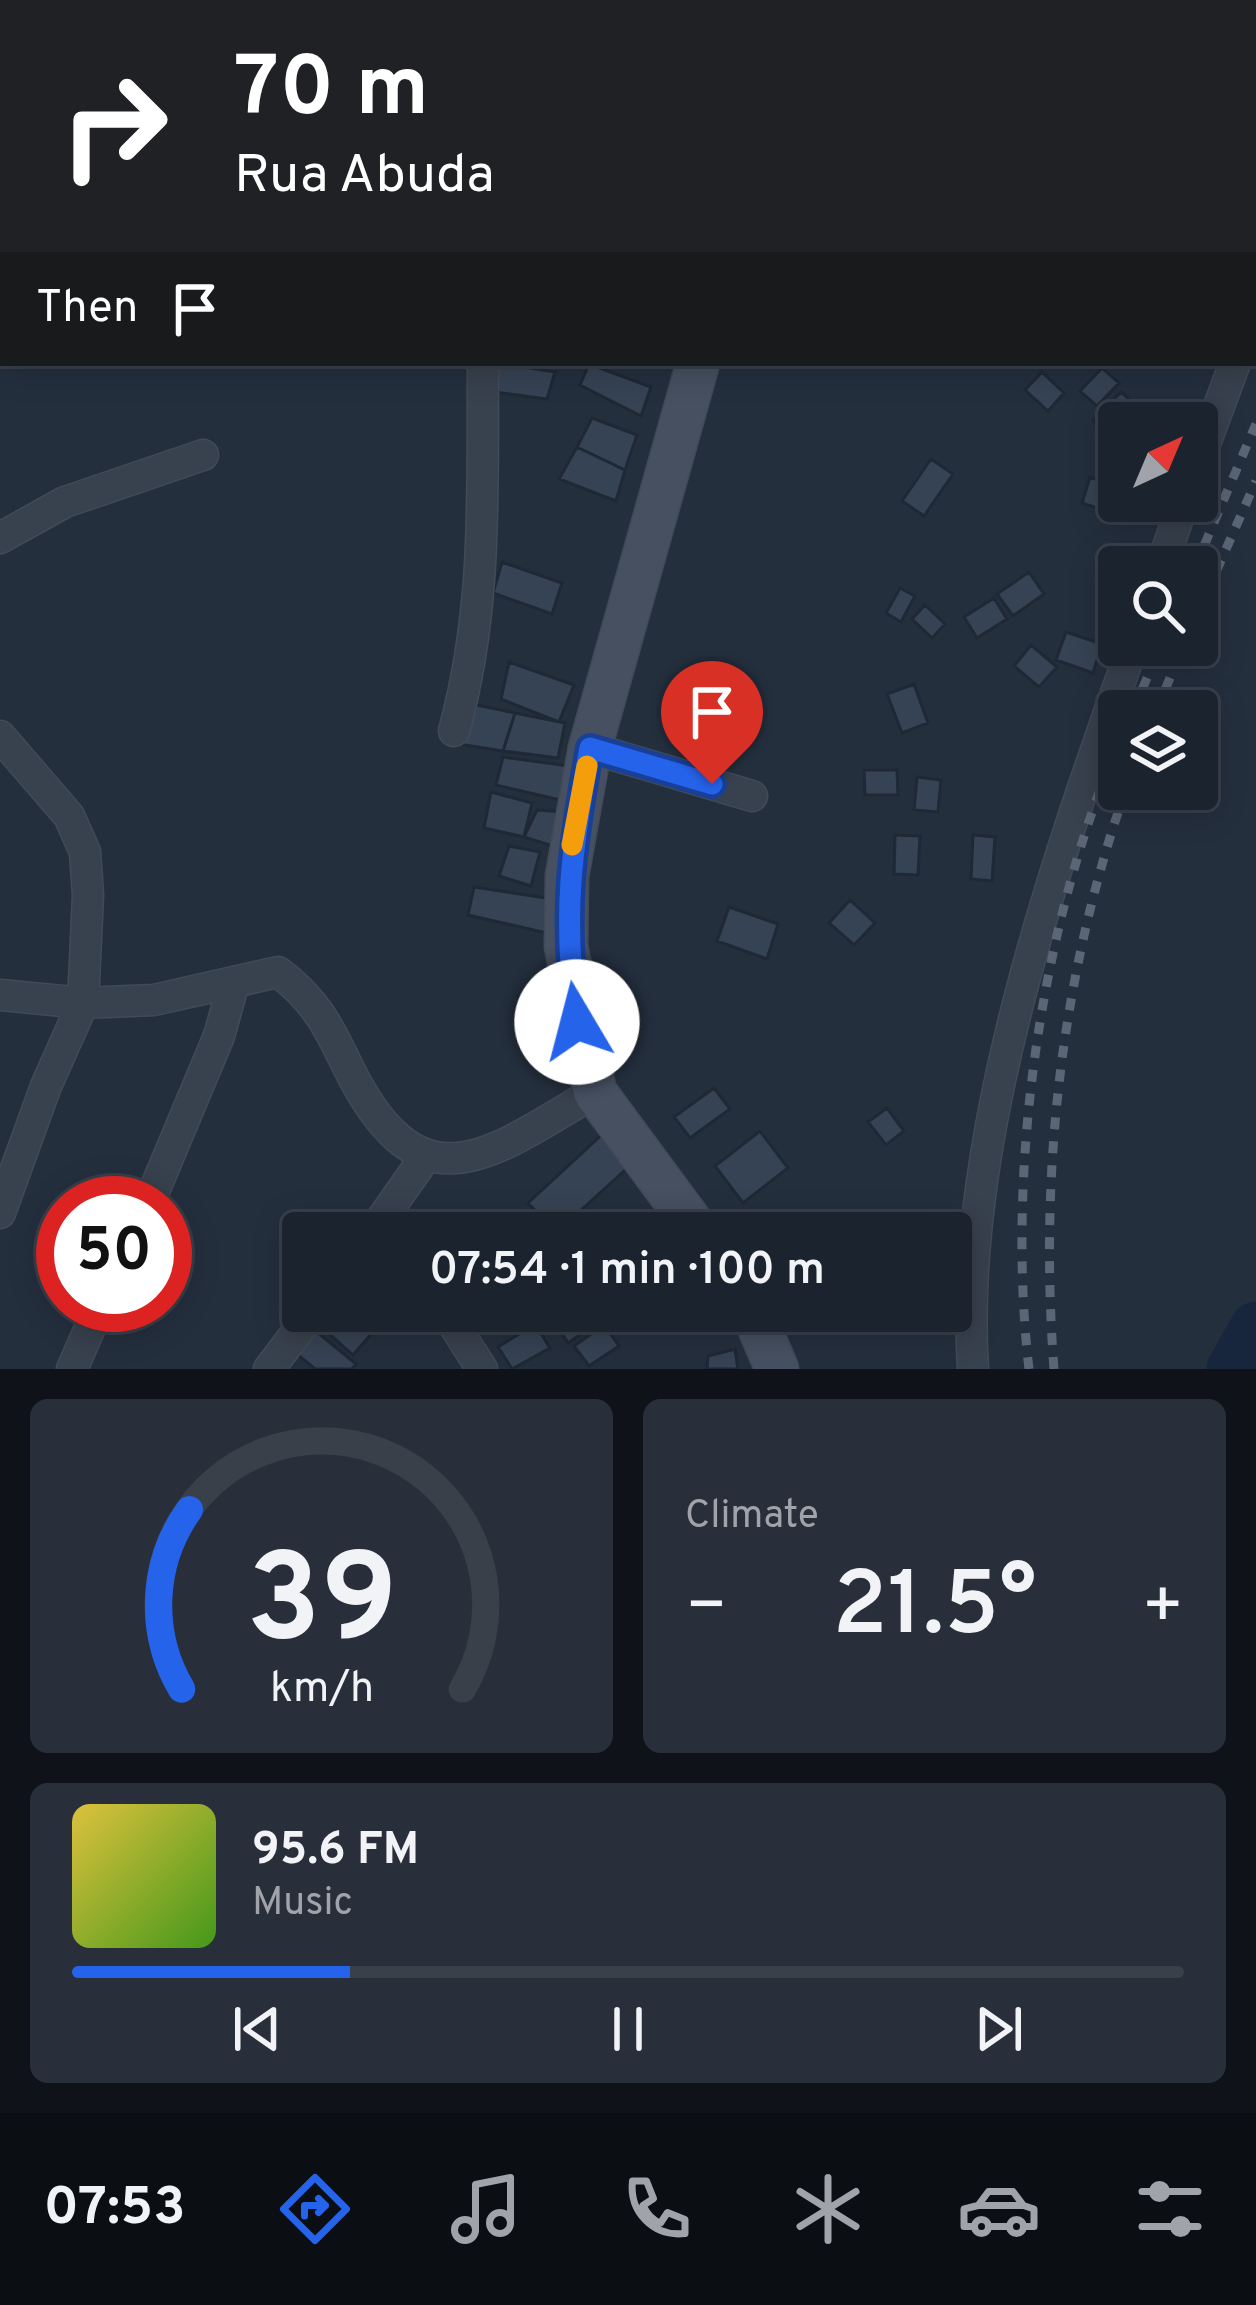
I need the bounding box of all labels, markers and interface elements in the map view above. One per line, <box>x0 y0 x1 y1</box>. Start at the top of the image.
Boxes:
text: 70 m <box>234 39 429 145</box>
icon: right <box>36 48 192 204</box>
text: Rua Abuda <box>234 143 495 212</box>
icon: arrive <box>162 276 228 342</box>
text: Then <box>36 281 138 338</box>
north arrow <box>1098 402 1218 522</box>
map controls <box>1098 402 1218 810</box>
button: search <box>1098 546 1218 666</box>
pin <box>661 661 763 784</box>
icon: arrive <box>679 679 745 745</box>
button: layers <box>1098 690 1218 810</box>
position arrow <box>514 959 640 1085</box>
speed limit sign: 50 <box>36 1176 192 1332</box>
text: 07:54 · 1 min · 100 m <box>429 1243 825 1300</box>
text: Climate <box>685 1493 819 1542</box>
text: 39 <box>246 1528 397 1686</box>
text: 21.5° <box>832 1553 1037 1666</box>
text: − <box>685 1568 728 1651</box>
text: + <box>1141 1568 1184 1651</box>
text: km/h <box>269 1663 374 1717</box>
text: 95.6 FM <box>252 1823 419 1880</box>
text: Music <box>252 1880 353 1929</box>
icon: previous <box>224 1996 290 2062</box>
icon: pause <box>595 1996 661 2062</box>
icon: next <box>966 1996 1032 2062</box>
icon: directions <box>273 2167 357 2251</box>
icon: music <box>444 2167 528 2251</box>
icon: phone <box>615 2167 699 2251</box>
icon: climate <box>786 2167 870 2251</box>
icon: car <box>957 2167 1041 2251</box>
icon: filters <box>1128 2167 1212 2251</box>
text: 07:53 <box>44 2175 186 2244</box>

